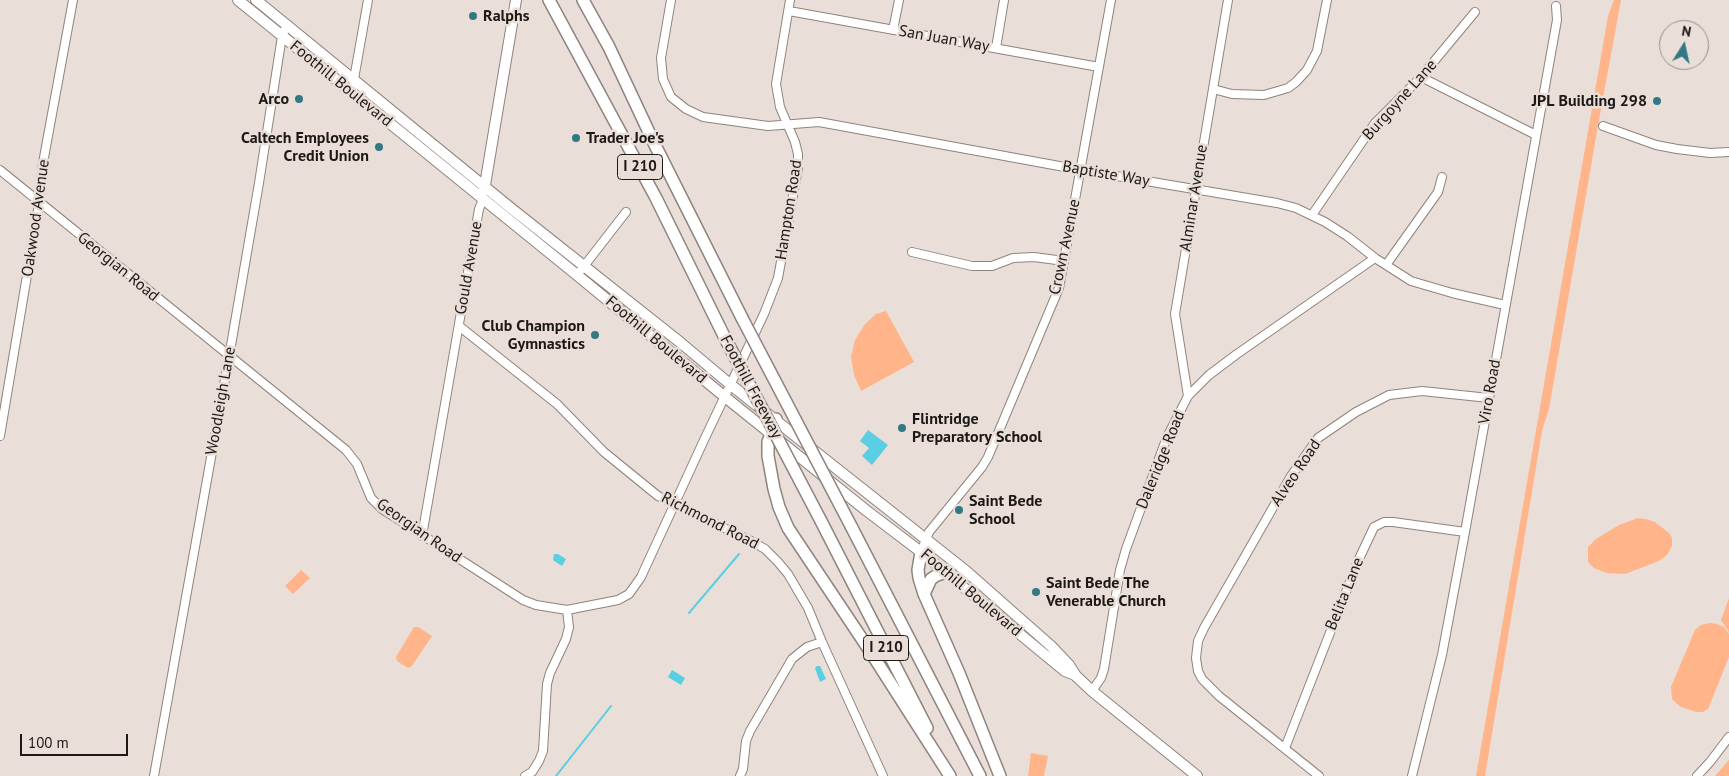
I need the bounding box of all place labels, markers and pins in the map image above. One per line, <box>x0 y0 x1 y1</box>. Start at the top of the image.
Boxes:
place label: Ralphs <box>483 6 529 26</box>
marker: Ralphs <box>467 10 479 22</box>
place label: Arco <box>258 89 289 109</box>
place label: JPL Building 298 <box>1532 91 1647 111</box>
marker: Arco <box>293 93 305 105</box>
marker: JPL Building 298 <box>1651 95 1663 107</box>
place label: Caltech Employees Credit Union <box>241 128 369 166</box>
place label: Trader Joe's <box>586 128 664 148</box>
marker: Trader Joe's <box>570 132 582 144</box>
marker: Caltech Employees Credit Union <box>373 141 385 153</box>
place label: Club Champion Gymnastics <box>481 316 585 354</box>
marker: Club Champion Gymnastics <box>589 329 601 341</box>
place label: Flintridge Preparatory School <box>912 409 1042 447</box>
marker: Flintridge Preparatory School <box>896 422 908 434</box>
place label: Saint Bede School <box>969 491 1042 529</box>
marker: Saint Bede School <box>953 504 965 516</box>
place label: Saint Bede The Venerable Church <box>1046 573 1166 611</box>
marker: Saint Bede The Venerable Church <box>1030 586 1042 598</box>

